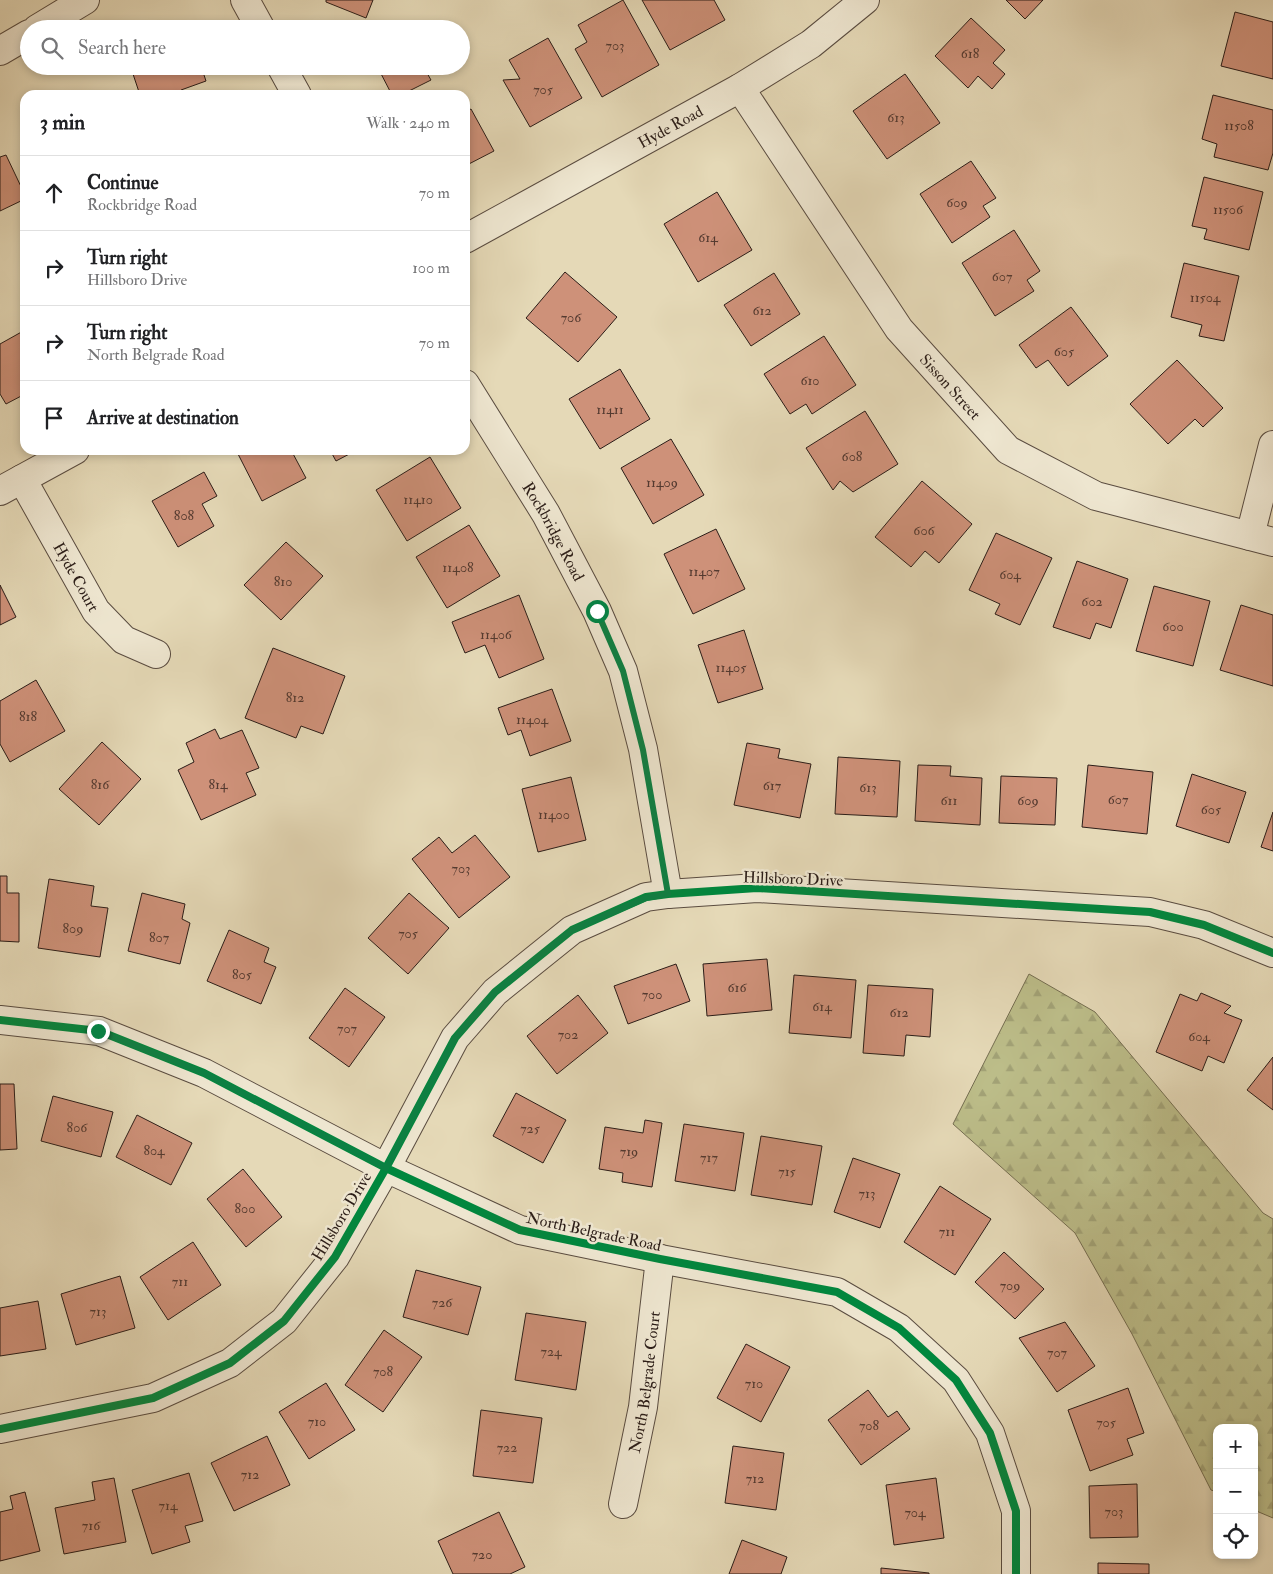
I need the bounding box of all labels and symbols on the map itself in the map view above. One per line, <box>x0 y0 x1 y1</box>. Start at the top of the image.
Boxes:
house number: 703 <box>606 37 624 54</box>
house number: 618 <box>961 45 980 62</box>
house number: 705 <box>533 81 554 98</box>
street label: Hyde Road <box>635 101 707 153</box>
house number: 613 <box>887 109 905 126</box>
house number: 11508 <box>1224 117 1254 134</box>
house number: 609 <box>946 194 968 211</box>
house number: 11506 <box>1213 201 1244 218</box>
house number: 614 <box>698 229 719 246</box>
house number: 607 <box>992 268 1013 285</box>
house number: 11504 <box>1190 289 1222 306</box>
house number: 612 <box>752 302 772 319</box>
house number: 706 <box>561 309 582 326</box>
house number: 605 <box>1054 343 1075 360</box>
street label: Sisson Street <box>915 350 985 424</box>
house number: 610 <box>800 372 820 389</box>
house number: 11411 <box>596 401 624 418</box>
house number: 608 <box>842 448 863 465</box>
house number: 11409 <box>646 474 678 491</box>
street label: Rockbridge Road <box>517 478 588 585</box>
house number: 11410 <box>403 491 433 508</box>
house number: 808 <box>174 507 195 524</box>
house number: 606 <box>913 522 936 539</box>
street label: Hyde Court <box>48 539 103 615</box>
house number: 11408 <box>442 559 474 576</box>
house number: 11407 <box>688 563 720 580</box>
house number: 604 <box>999 566 1022 583</box>
house number: 810 <box>274 573 292 590</box>
house number: 602 <box>1081 593 1103 610</box>
route start <box>586 600 609 623</box>
house number: 600 <box>1162 618 1184 635</box>
house number: 11406 <box>480 626 513 643</box>
house number: 11405 <box>716 659 747 676</box>
house number: 812 <box>286 689 304 706</box>
house number: 818 <box>19 708 37 725</box>
house number: 11404 <box>516 711 550 728</box>
house number: 816 <box>91 776 110 793</box>
house number: 814 <box>208 776 229 793</box>
house number: 617 <box>763 777 782 794</box>
house number: 613 <box>859 779 877 796</box>
house number: 607 <box>1108 791 1129 808</box>
house number: 611 <box>941 792 958 809</box>
house number: 609 <box>1017 792 1039 809</box>
house number: 605 <box>1201 801 1222 818</box>
house number: 11400 <box>538 806 570 823</box>
house number: 703 <box>452 860 470 877</box>
street label: Hillsboro Drive <box>743 867 844 891</box>
house number: 809 <box>63 920 83 937</box>
house number: 705 <box>398 925 419 942</box>
house number: 807 <box>149 929 170 946</box>
house number: 805 <box>232 966 253 983</box>
house number: 616 <box>728 979 747 996</box>
house number: 700 <box>642 986 662 1003</box>
house number: 614 <box>812 998 833 1015</box>
house number: 612 <box>889 1004 909 1021</box>
route end <box>87 1020 110 1043</box>
house number: 707 <box>337 1020 358 1037</box>
house number: 702 <box>558 1026 578 1043</box>
house number: 604 <box>1188 1028 1211 1045</box>
house number: 806 <box>67 1119 88 1136</box>
house number: 725 <box>520 1120 541 1137</box>
house number: 804 <box>143 1142 166 1159</box>
house number: 719 <box>620 1143 638 1160</box>
house number: 717 <box>700 1149 718 1166</box>
house number: 715 <box>778 1163 797 1180</box>
street label: Hillsboro Drive <box>307 1168 376 1265</box>
house number: 713 <box>859 1185 875 1202</box>
house number: 800 <box>235 1200 255 1217</box>
street label: North Belgrade Road <box>524 1208 663 1256</box>
house number: 711 <box>939 1223 955 1240</box>
house number: 711 <box>172 1273 188 1290</box>
house number: 709 <box>1000 1277 1020 1294</box>
house number: 726 <box>432 1294 453 1311</box>
house number: 713 <box>90 1303 106 1320</box>
street label: North Belgrade Court <box>625 1310 665 1455</box>
house number: 724 <box>540 1343 563 1360</box>
house number: 707 <box>1047 1344 1068 1361</box>
house number: 708 <box>373 1363 393 1380</box>
house number: 710 <box>745 1375 763 1392</box>
house number: 710 <box>308 1413 326 1430</box>
house number: 705 <box>1096 1414 1117 1431</box>
house number: 708 <box>859 1417 879 1434</box>
house number: 722 <box>497 1439 517 1456</box>
house number: 712 <box>241 1466 259 1483</box>
house number: 712 <box>746 1470 764 1487</box>
house number: 714 <box>159 1497 179 1514</box>
house number: 703 <box>1105 1503 1123 1520</box>
house number: 704 <box>904 1504 927 1521</box>
house number: 716 <box>82 1517 101 1534</box>
house number: 720 <box>472 1546 492 1563</box>

